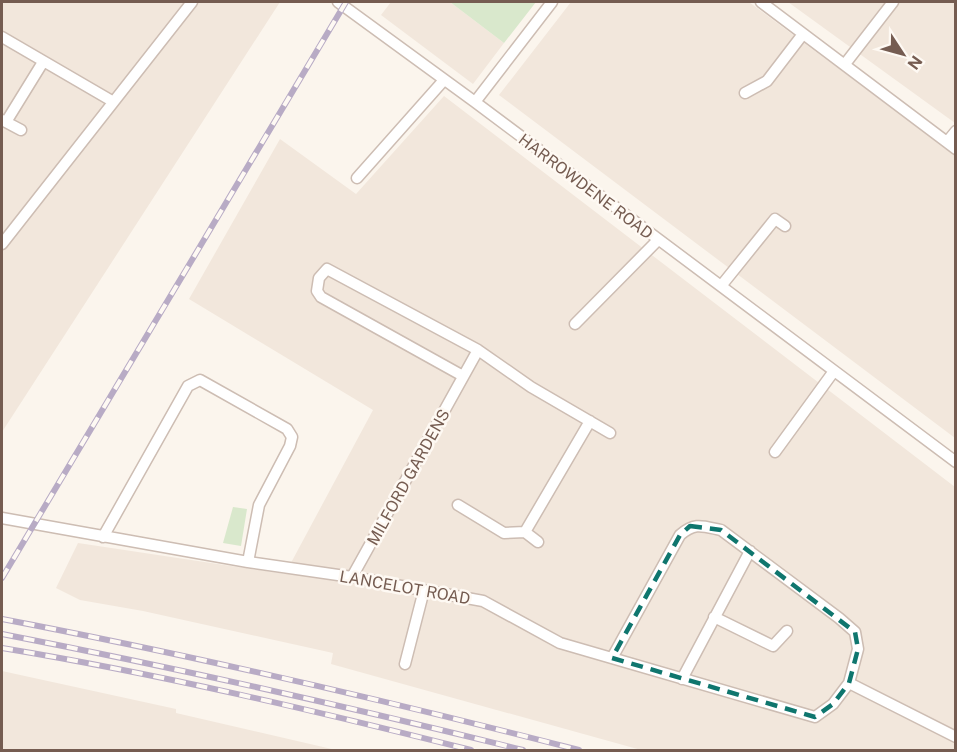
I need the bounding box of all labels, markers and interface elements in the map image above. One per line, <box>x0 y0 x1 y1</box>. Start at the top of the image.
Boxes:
north arrow <box>873 24 933 84</box>
text: N <box>903 52 926 73</box>
street label: HARROWDENE ROAD <box>515 130 657 243</box>
street label: MILFORD GARDENS <box>363 406 454 549</box>
street label: LANCELOT ROAD <box>338 567 472 608</box>

